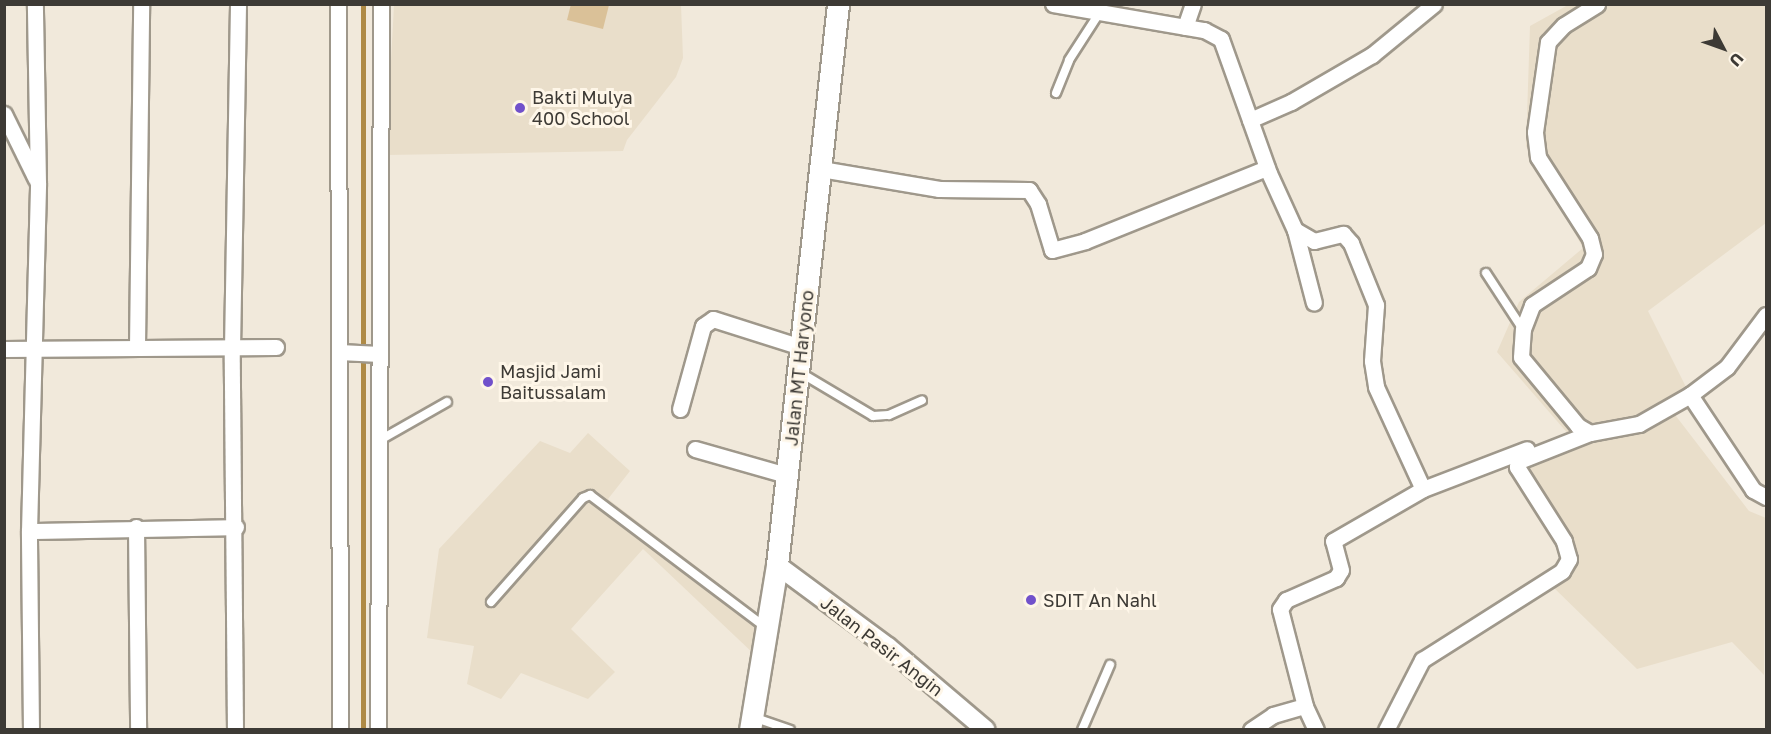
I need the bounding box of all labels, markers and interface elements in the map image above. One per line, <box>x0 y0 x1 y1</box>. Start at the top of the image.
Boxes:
north arrow <box>1693 18 1753 78</box>
text: U <box>1725 49 1748 71</box>
place label: Bakti Mulya 400 School <box>532 87 633 130</box>
marker: Bakti Mulya 400 School <box>513 101 527 115</box>
street label: Jalan MT Haryono <box>780 289 818 447</box>
place label: Masjid Jami Baitussalam <box>500 361 606 404</box>
marker: Masjid Jami Baitussalam <box>481 375 495 389</box>
place label: SDIT An Nahl <box>1043 589 1157 611</box>
street label: Jalan Pasir Angin <box>816 591 948 701</box>
marker: SDIT An Nahl <box>1024 593 1038 607</box>

